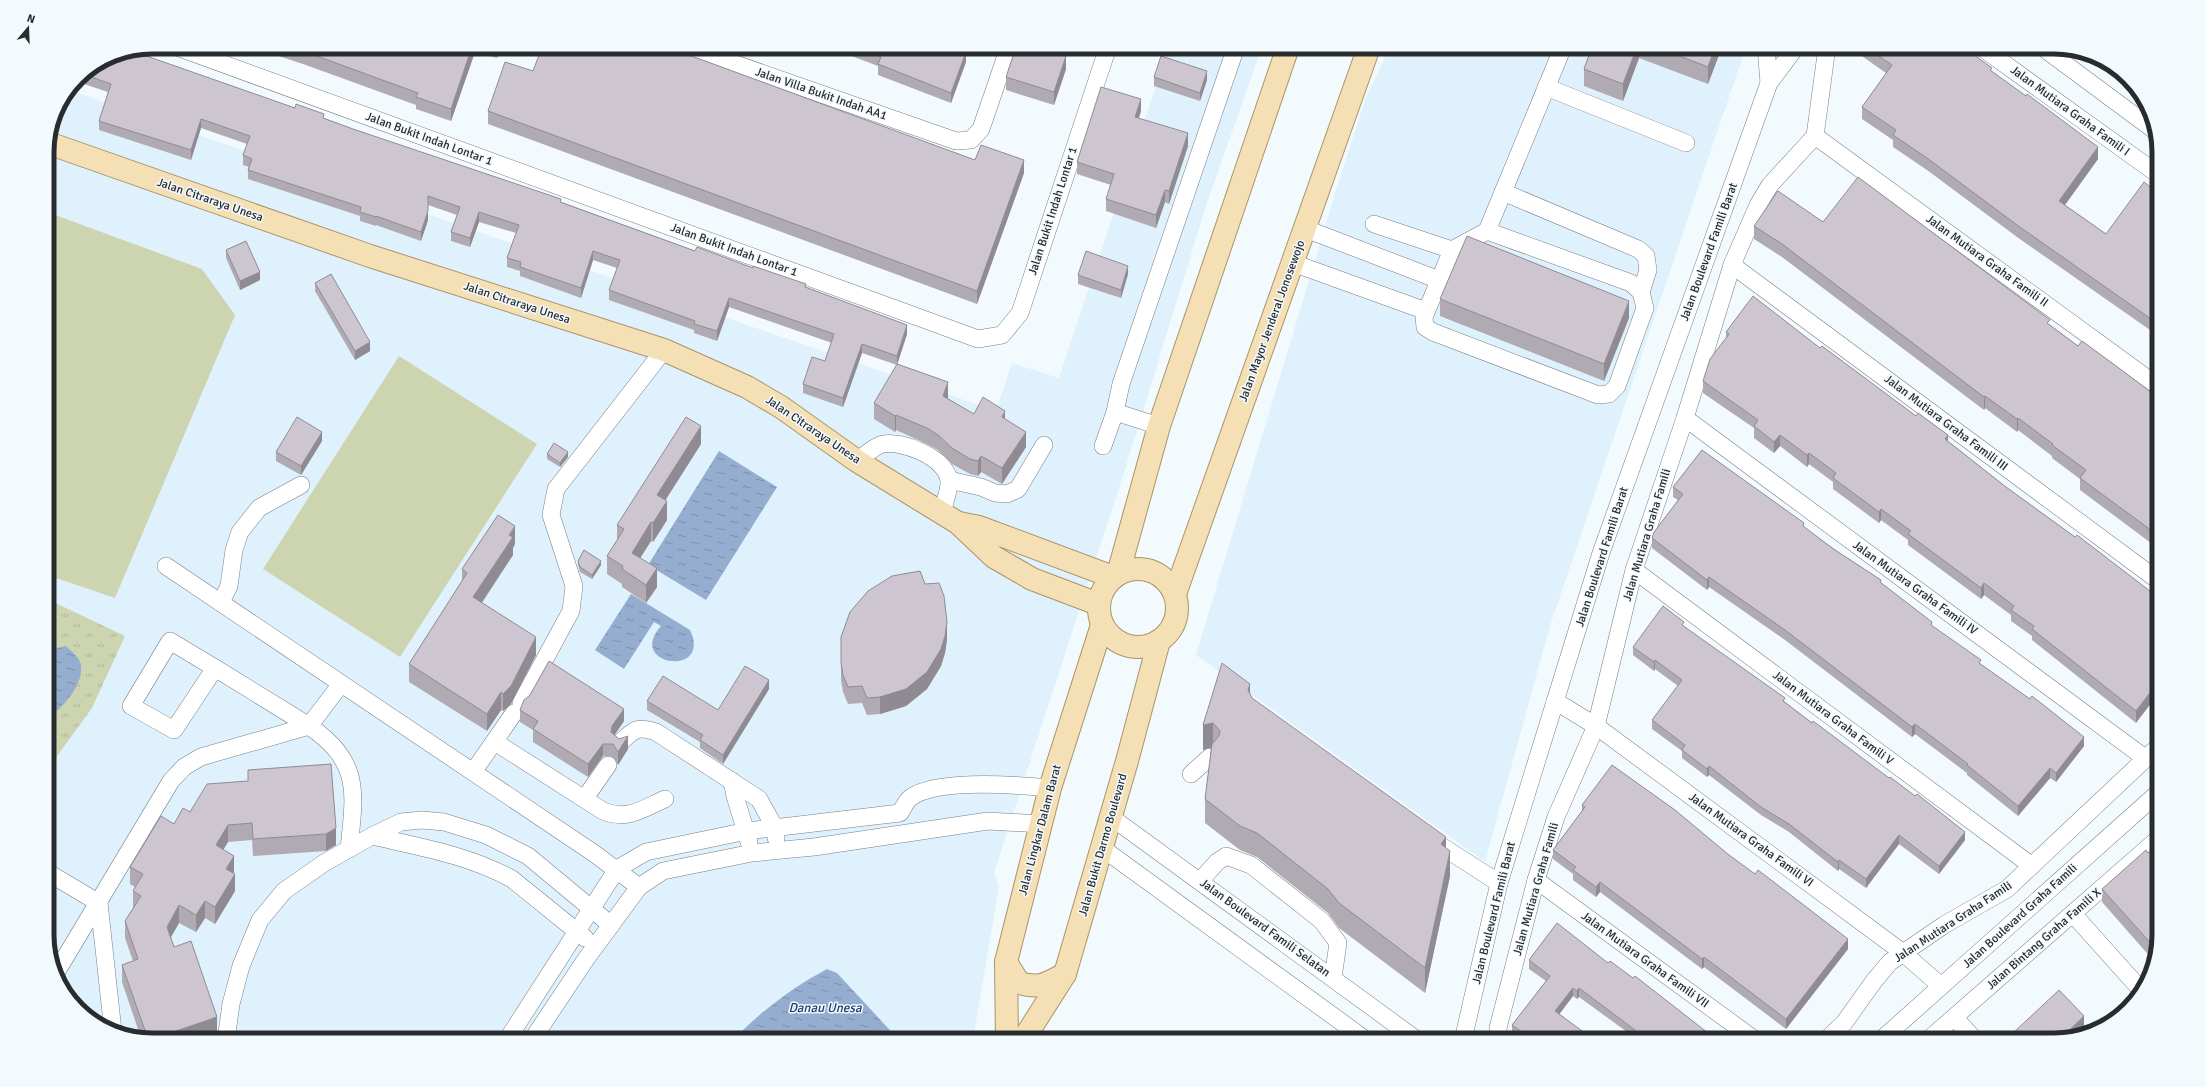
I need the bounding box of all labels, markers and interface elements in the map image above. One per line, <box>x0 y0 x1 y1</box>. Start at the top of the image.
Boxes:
north arrow <box>8 8 48 48</box>
text: N <box>25 12 37 26</box>
street label: Jalan Mutiara Graha Famili I <box>2007 63 2133 159</box>
street label: Jalan Villa Bukit Indah AA1 <box>753 64 889 124</box>
street label: Jalan Bukit Indah Lontar 1 <box>363 109 495 169</box>
street label: Jalan Bukit Indah Lontar 1 <box>1025 145 1081 277</box>
street label: Jalan Citraraya Unesa <box>155 175 265 225</box>
street label: Jalan Boulevard Famili Barat <box>1677 181 1741 323</box>
street label: Jalan Mutiara Graha Famili II <box>1923 212 2051 310</box>
street label: Jalan Bukit Indah Lontar 1 <box>668 220 800 280</box>
street label: Jalan Mayor Jenderal Jonosewojo <box>1236 238 1308 404</box>
street label: Jalan Citraraya Unesa <box>462 279 572 327</box>
street label: Jalan Mutiara Graha Famili III <box>1881 372 2011 474</box>
street label: Jalan Citraraya Unesa <box>763 393 863 467</box>
street label: Jalan Mutiara Graha Famili <box>1620 467 1674 603</box>
street label: Jalan Boulevard Famili Barat <box>1572 485 1632 629</box>
street label: Jalan Mutiara Graha Famili IV <box>1850 538 1980 638</box>
street label: Jalan Mutiara Graha Famili V <box>1770 668 1896 768</box>
street label: Jalan Lingkar Dalam Barat <box>1015 763 1065 897</box>
street label: Jalan Bukit Darmo Boulevard <box>1075 772 1131 918</box>
street label: Jalan Mutiara Graha Famili VI <box>1686 790 1816 890</box>
street label: Jalan Mutiara Graha Famili <box>1510 821 1562 957</box>
street label: Jalan Boulevard Famili Barat <box>1469 840 1519 986</box>
street label: Jalan Boulevard Graha Famili <box>1960 861 2080 971</box>
street label: Jalan Boulevard Famili Selatan <box>1197 876 1333 980</box>
street label: Jalan Mutiara Graha Famili <box>1891 878 2015 966</box>
street label: Jalan Bintang Graha Famili X <box>1983 885 2105 993</box>
street label: Jalan Mutiara Graha Famili VII <box>1578 909 1712 1011</box>
water label: Danau Unesa <box>788 1000 862 1016</box>

